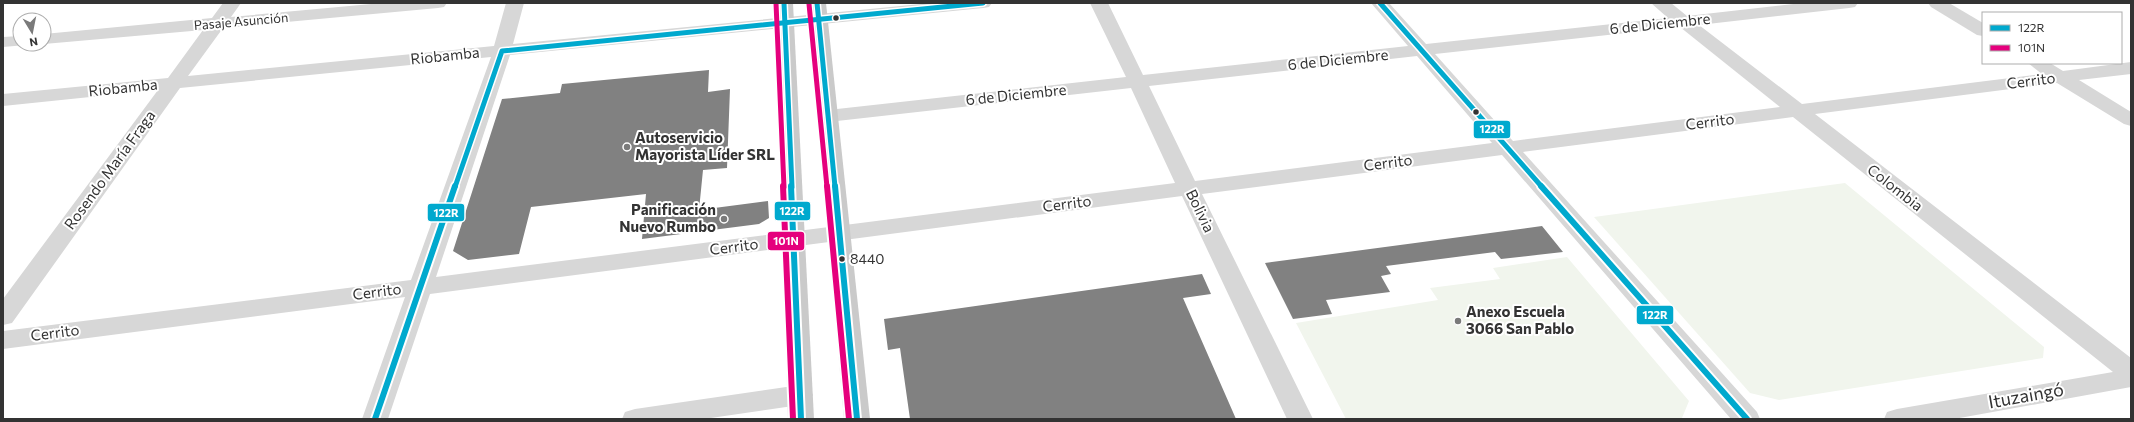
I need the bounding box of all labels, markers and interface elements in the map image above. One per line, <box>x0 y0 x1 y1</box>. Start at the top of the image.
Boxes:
street label: Pasaje Asunción <box>193 9 289 33</box>
street label: 6 de Diciembre <box>1609 9 1711 37</box>
north arrow <box>12 12 52 52</box>
legend <box>1982 12 2122 64</box>
unlabelled marker <box>831 13 841 23</box>
text: 122R <box>2018 20 2044 34</box>
text: N <box>29 35 39 49</box>
text: 101N <box>2018 40 2045 54</box>
street label: Riobamba <box>409 42 480 68</box>
street label: 6 de Diciembre <box>1287 45 1389 73</box>
street label: Cerrito <box>2005 68 2056 92</box>
street label: Riobamba <box>87 74 158 100</box>
street label: 6 de Diciembre <box>965 80 1067 108</box>
street label: Rosendo María Fraga <box>60 106 158 232</box>
unlabelled marker <box>1471 107 1481 117</box>
street label: Cerrito <box>1684 109 1735 133</box>
line badge: 122R <box>1473 120 1511 139</box>
text: 122R <box>1479 122 1505 135</box>
place label: Autoservicio Mayorista Líder SRL <box>635 128 775 163</box>
marker: Autoservicio Mayorista Líder SRL <box>622 142 632 152</box>
street label: Cerrito <box>1362 150 1413 174</box>
street label: Colombia <box>1864 160 1927 215</box>
street label: Bolivia <box>1183 186 1219 235</box>
street label: Cerrito <box>1041 191 1092 215</box>
place label: Panificación Nuevo Rumbo <box>619 200 716 235</box>
line badge: 122R <box>774 201 811 221</box>
line badge: 122R <box>427 203 465 222</box>
text: 122R <box>779 204 805 217</box>
text: 122R <box>433 206 459 219</box>
marker: Panificación Nuevo Rumbo <box>719 214 729 224</box>
line badge: 101N <box>767 231 805 251</box>
street label: Cerrito <box>708 234 759 258</box>
text: 101N <box>773 234 799 247</box>
place label: 8440 <box>850 250 884 267</box>
marker: 8440 <box>837 254 847 264</box>
street label: Cerrito <box>351 279 402 303</box>
place label: Anexo Escuela 3066 San Pablo <box>1466 302 1574 337</box>
line badge: 122R <box>1636 305 1674 325</box>
text: 122R <box>1642 308 1668 321</box>
marker: Anexo Escuela 3066 San Pablo <box>1453 316 1463 326</box>
street label: Cerrito <box>29 320 80 344</box>
street label: Ituzaingó <box>1986 378 2065 412</box>

